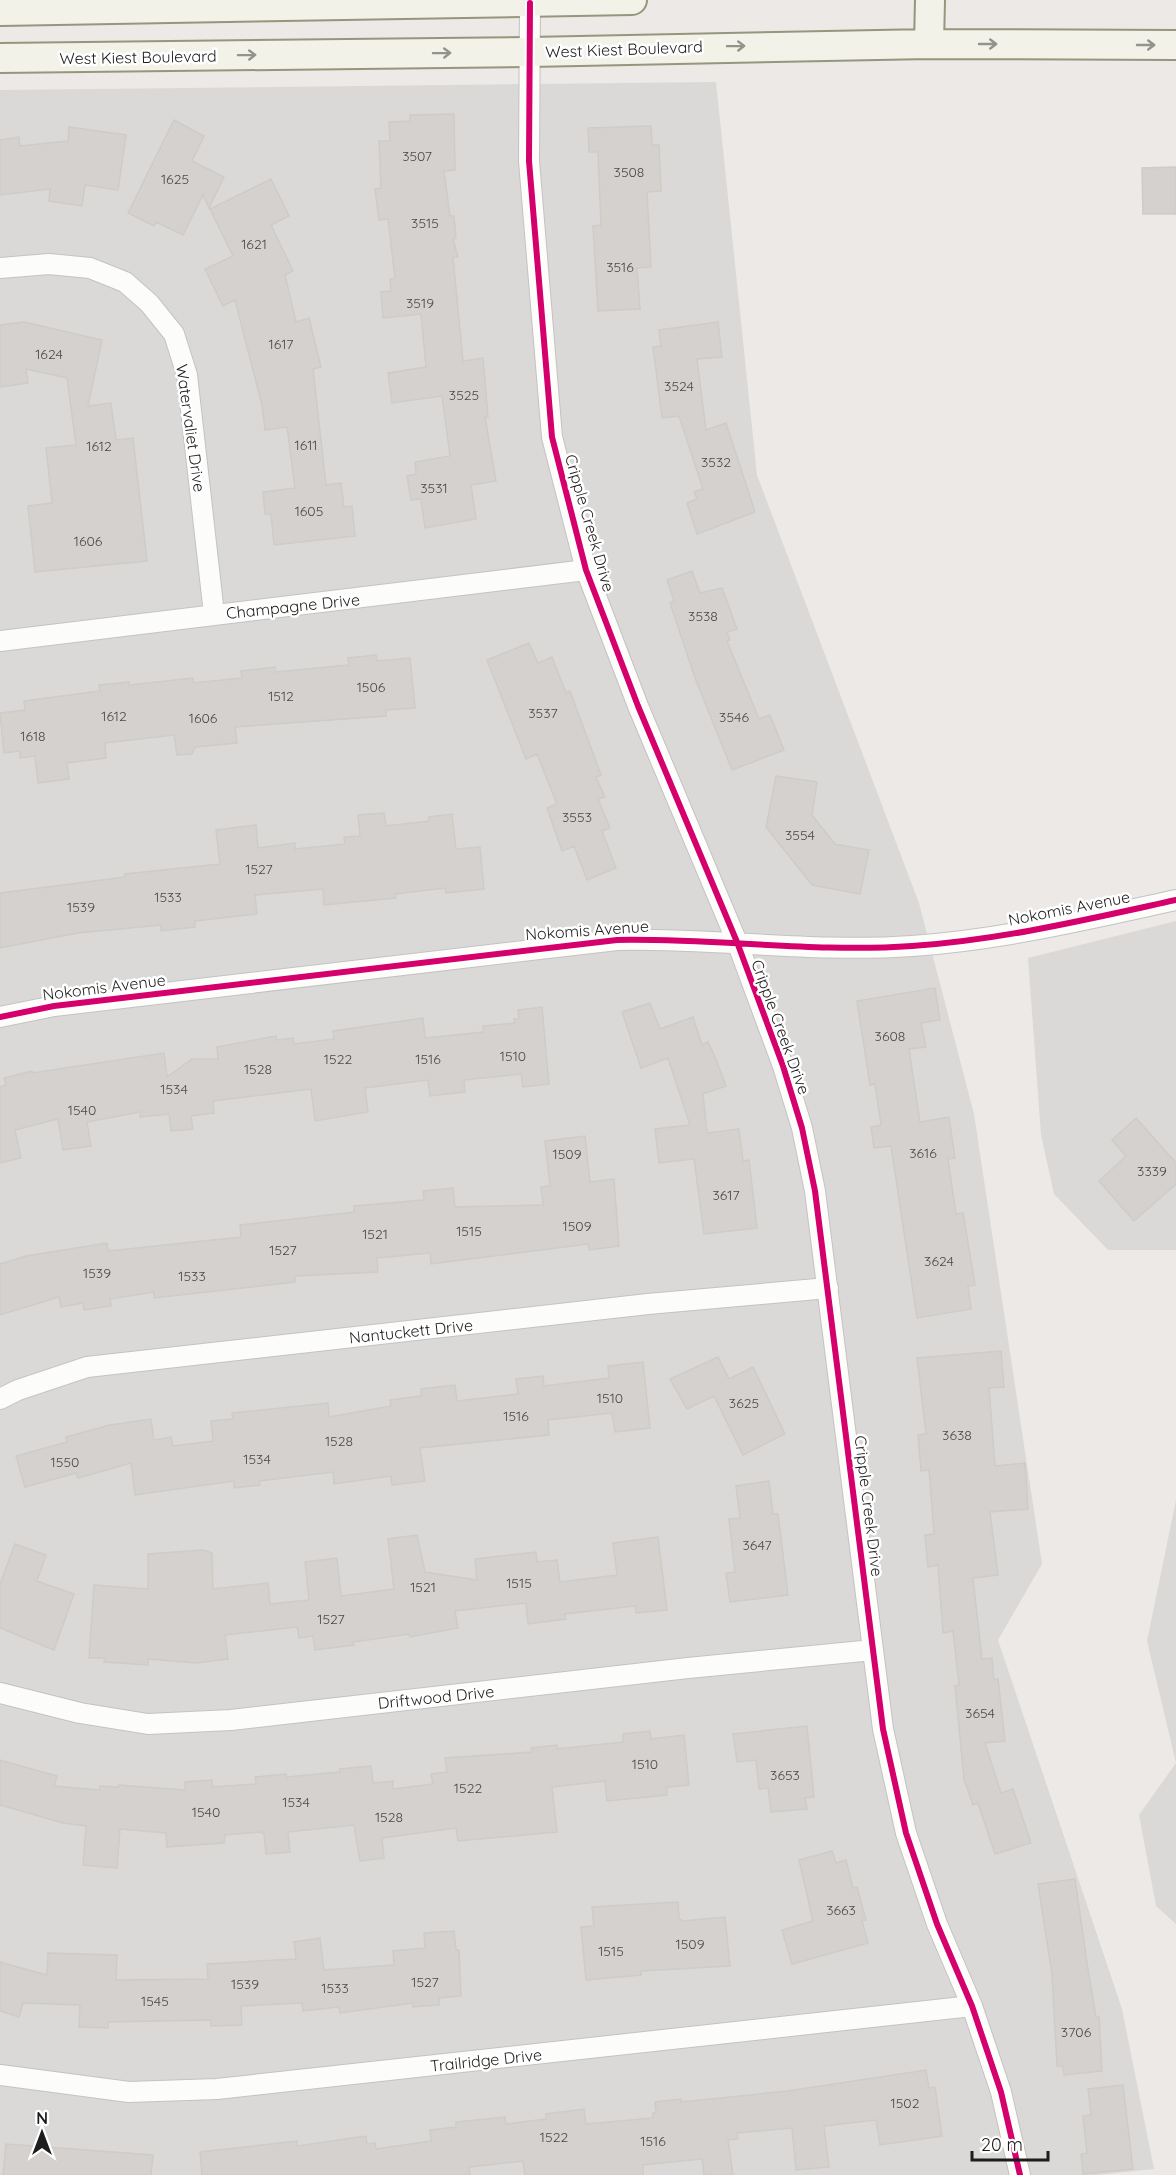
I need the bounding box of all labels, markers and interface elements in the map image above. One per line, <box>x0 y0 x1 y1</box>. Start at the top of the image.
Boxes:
street label: West Kiest Boulevard <box>545 36 703 62</box>
one-way arrow <box>977 38 997 50</box>
one-way arrow <box>1135 39 1155 51</box>
one-way arrow <box>725 40 745 52</box>
street label: West Kiest Boulevard <box>59 46 217 68</box>
one-way arrow <box>432 47 452 59</box>
one-way arrow <box>237 49 257 61</box>
house number: 3507 <box>402 147 432 165</box>
house number: 3508 <box>614 163 644 181</box>
house number: 1625 <box>161 170 189 188</box>
house number: 3515 <box>411 214 439 232</box>
house number: 1621 <box>241 235 267 253</box>
house number: 3516 <box>606 258 634 276</box>
house number: 3519 <box>406 294 434 312</box>
house number: 1617 <box>268 335 294 353</box>
house number: 1624 <box>35 345 63 363</box>
street label: Watervaliet Drive <box>172 363 210 493</box>
house number: 3524 <box>664 377 694 395</box>
house number: 3525 <box>449 386 479 404</box>
house number: 1611 <box>294 436 318 454</box>
house number: 1612 <box>86 437 112 455</box>
street label: Cripple Creek Drive <box>561 452 619 594</box>
house number: 3532 <box>701 453 731 471</box>
house number: 3531 <box>420 479 448 497</box>
house number: 1605 <box>295 502 323 520</box>
house number: 1606 <box>74 532 103 550</box>
street label: Champagne Drive <box>225 589 361 623</box>
house number: 3538 <box>688 607 718 625</box>
house number: 1506 <box>357 678 386 696</box>
house number: 1512 <box>268 687 294 705</box>
house number: 3537 <box>528 704 558 722</box>
house number: 1612 <box>101 707 127 725</box>
house number: 3546 <box>719 708 749 726</box>
house number: 1606 <box>189 709 218 727</box>
house number: 1618 <box>20 727 46 745</box>
house number: 3553 <box>562 808 592 826</box>
house number: 3554 <box>785 826 815 844</box>
house number: 1527 <box>245 860 273 878</box>
street label: Nokomis Avenue <box>1006 886 1132 930</box>
house number: 1533 <box>154 888 182 906</box>
house number: 1539 <box>67 898 95 916</box>
street label: Nokomis Avenue <box>525 916 649 944</box>
street label: Cripple Creek Drive <box>747 957 815 1097</box>
street label: Nokomis Avenue <box>41 970 167 1004</box>
house number: 3608 <box>875 1027 905 1045</box>
house number: 1510 <box>500 1047 526 1065</box>
house number: 1522 <box>324 1050 352 1068</box>
house number: 1516 <box>415 1050 441 1068</box>
house number: 1528 <box>244 1060 272 1078</box>
house number: 1534 <box>160 1080 188 1098</box>
house number: 1540 <box>68 1101 96 1119</box>
house number: 3616 <box>909 1144 937 1162</box>
house number: 1509 <box>553 1145 582 1163</box>
house number: 3339 <box>1137 1162 1167 1180</box>
house number: 3617 <box>712 1186 740 1204</box>
house number: 1509 <box>563 1217 592 1235</box>
house number: 1515 <box>456 1222 482 1240</box>
house number: 1521 <box>362 1225 388 1243</box>
house number: 1527 <box>269 1241 297 1259</box>
house number: 3624 <box>924 1252 954 1270</box>
house number: 1539 <box>83 1264 111 1282</box>
house number: 1533 <box>178 1267 206 1285</box>
street label: Nantuckett Drive <box>348 1315 474 1347</box>
house number: 1510 <box>597 1389 623 1407</box>
house number: 3625 <box>729 1394 759 1412</box>
house number: 1516 <box>503 1407 529 1425</box>
house number: 3638 <box>942 1426 972 1444</box>
house number: 1528 <box>325 1432 353 1450</box>
street label: Cripple Creek Drive <box>850 1434 888 1578</box>
house number: 1534 <box>243 1450 271 1468</box>
house number: 1550 <box>51 1453 79 1471</box>
house number: 3647 <box>742 1536 772 1554</box>
house number: 1515 <box>506 1574 532 1592</box>
house number: 1521 <box>410 1578 436 1596</box>
house number: 1527 <box>317 1610 345 1628</box>
street label: Driftwood Drive <box>377 1681 495 1713</box>
house number: 3654 <box>965 1704 995 1722</box>
house number: 1510 <box>632 1755 658 1773</box>
house number: 3653 <box>770 1766 800 1784</box>
house number: 1522 <box>454 1779 482 1797</box>
house number: 1534 <box>282 1793 310 1811</box>
house number: 1540 <box>192 1803 220 1821</box>
house number: 1528 <box>375 1808 403 1826</box>
house number: 3663 <box>826 1901 856 1919</box>
house number: 1509 <box>676 1935 705 1953</box>
house number: 1515 <box>598 1942 624 1960</box>
house number: 1527 <box>411 1973 439 1991</box>
house number: 1539 <box>231 1975 259 1993</box>
house number: 1533 <box>321 1979 349 1997</box>
house number: 1545 <box>141 1992 169 2010</box>
house number: 3706 <box>1061 2023 1092 2041</box>
street label: Trailridge Drive <box>429 2044 543 2076</box>
house number: 1502 <box>891 2094 920 2112</box>
north arrow <box>12 2103 72 2163</box>
text: N <box>36 2108 48 2128</box>
scale bar <box>972 2124 1048 2162</box>
house number: 1522 <box>540 2128 568 2146</box>
house number: 1516 <box>640 2132 666 2150</box>
text: 20 m <box>981 2133 1023 2156</box>

